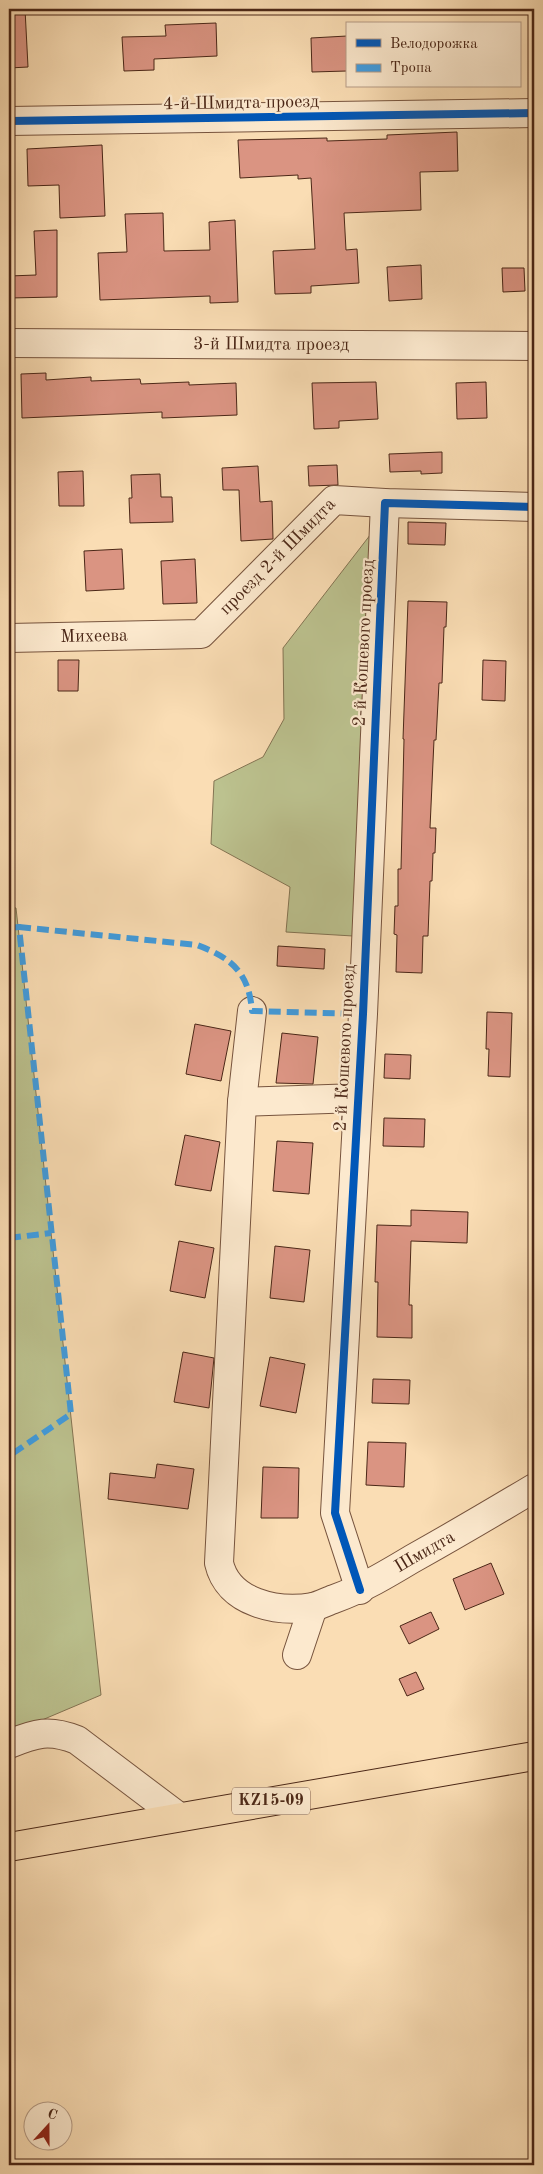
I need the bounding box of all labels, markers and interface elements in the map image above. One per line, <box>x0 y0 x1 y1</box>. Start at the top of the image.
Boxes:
legend <box>346 22 520 88</box>
text: Велодорожка <box>390 37 478 52</box>
text: Тропа <box>390 61 432 76</box>
street label: 4-й Шмидта проезд <box>163 93 319 113</box>
street label: 3-й Шмидта проезд <box>193 335 349 354</box>
street label: проезд 2-й Шмидта <box>216 495 339 618</box>
street label: 2-й Кошевого проезд <box>351 559 377 727</box>
street label: Михеева <box>60 627 128 646</box>
street label: 2-й Кошевого проезд <box>332 964 358 1132</box>
street label: Шмидта <box>391 1528 458 1576</box>
road number: KZ15-09 <box>232 1788 310 1814</box>
north arrow <box>22 2102 72 2152</box>
text: С <box>45 2107 59 2123</box>

